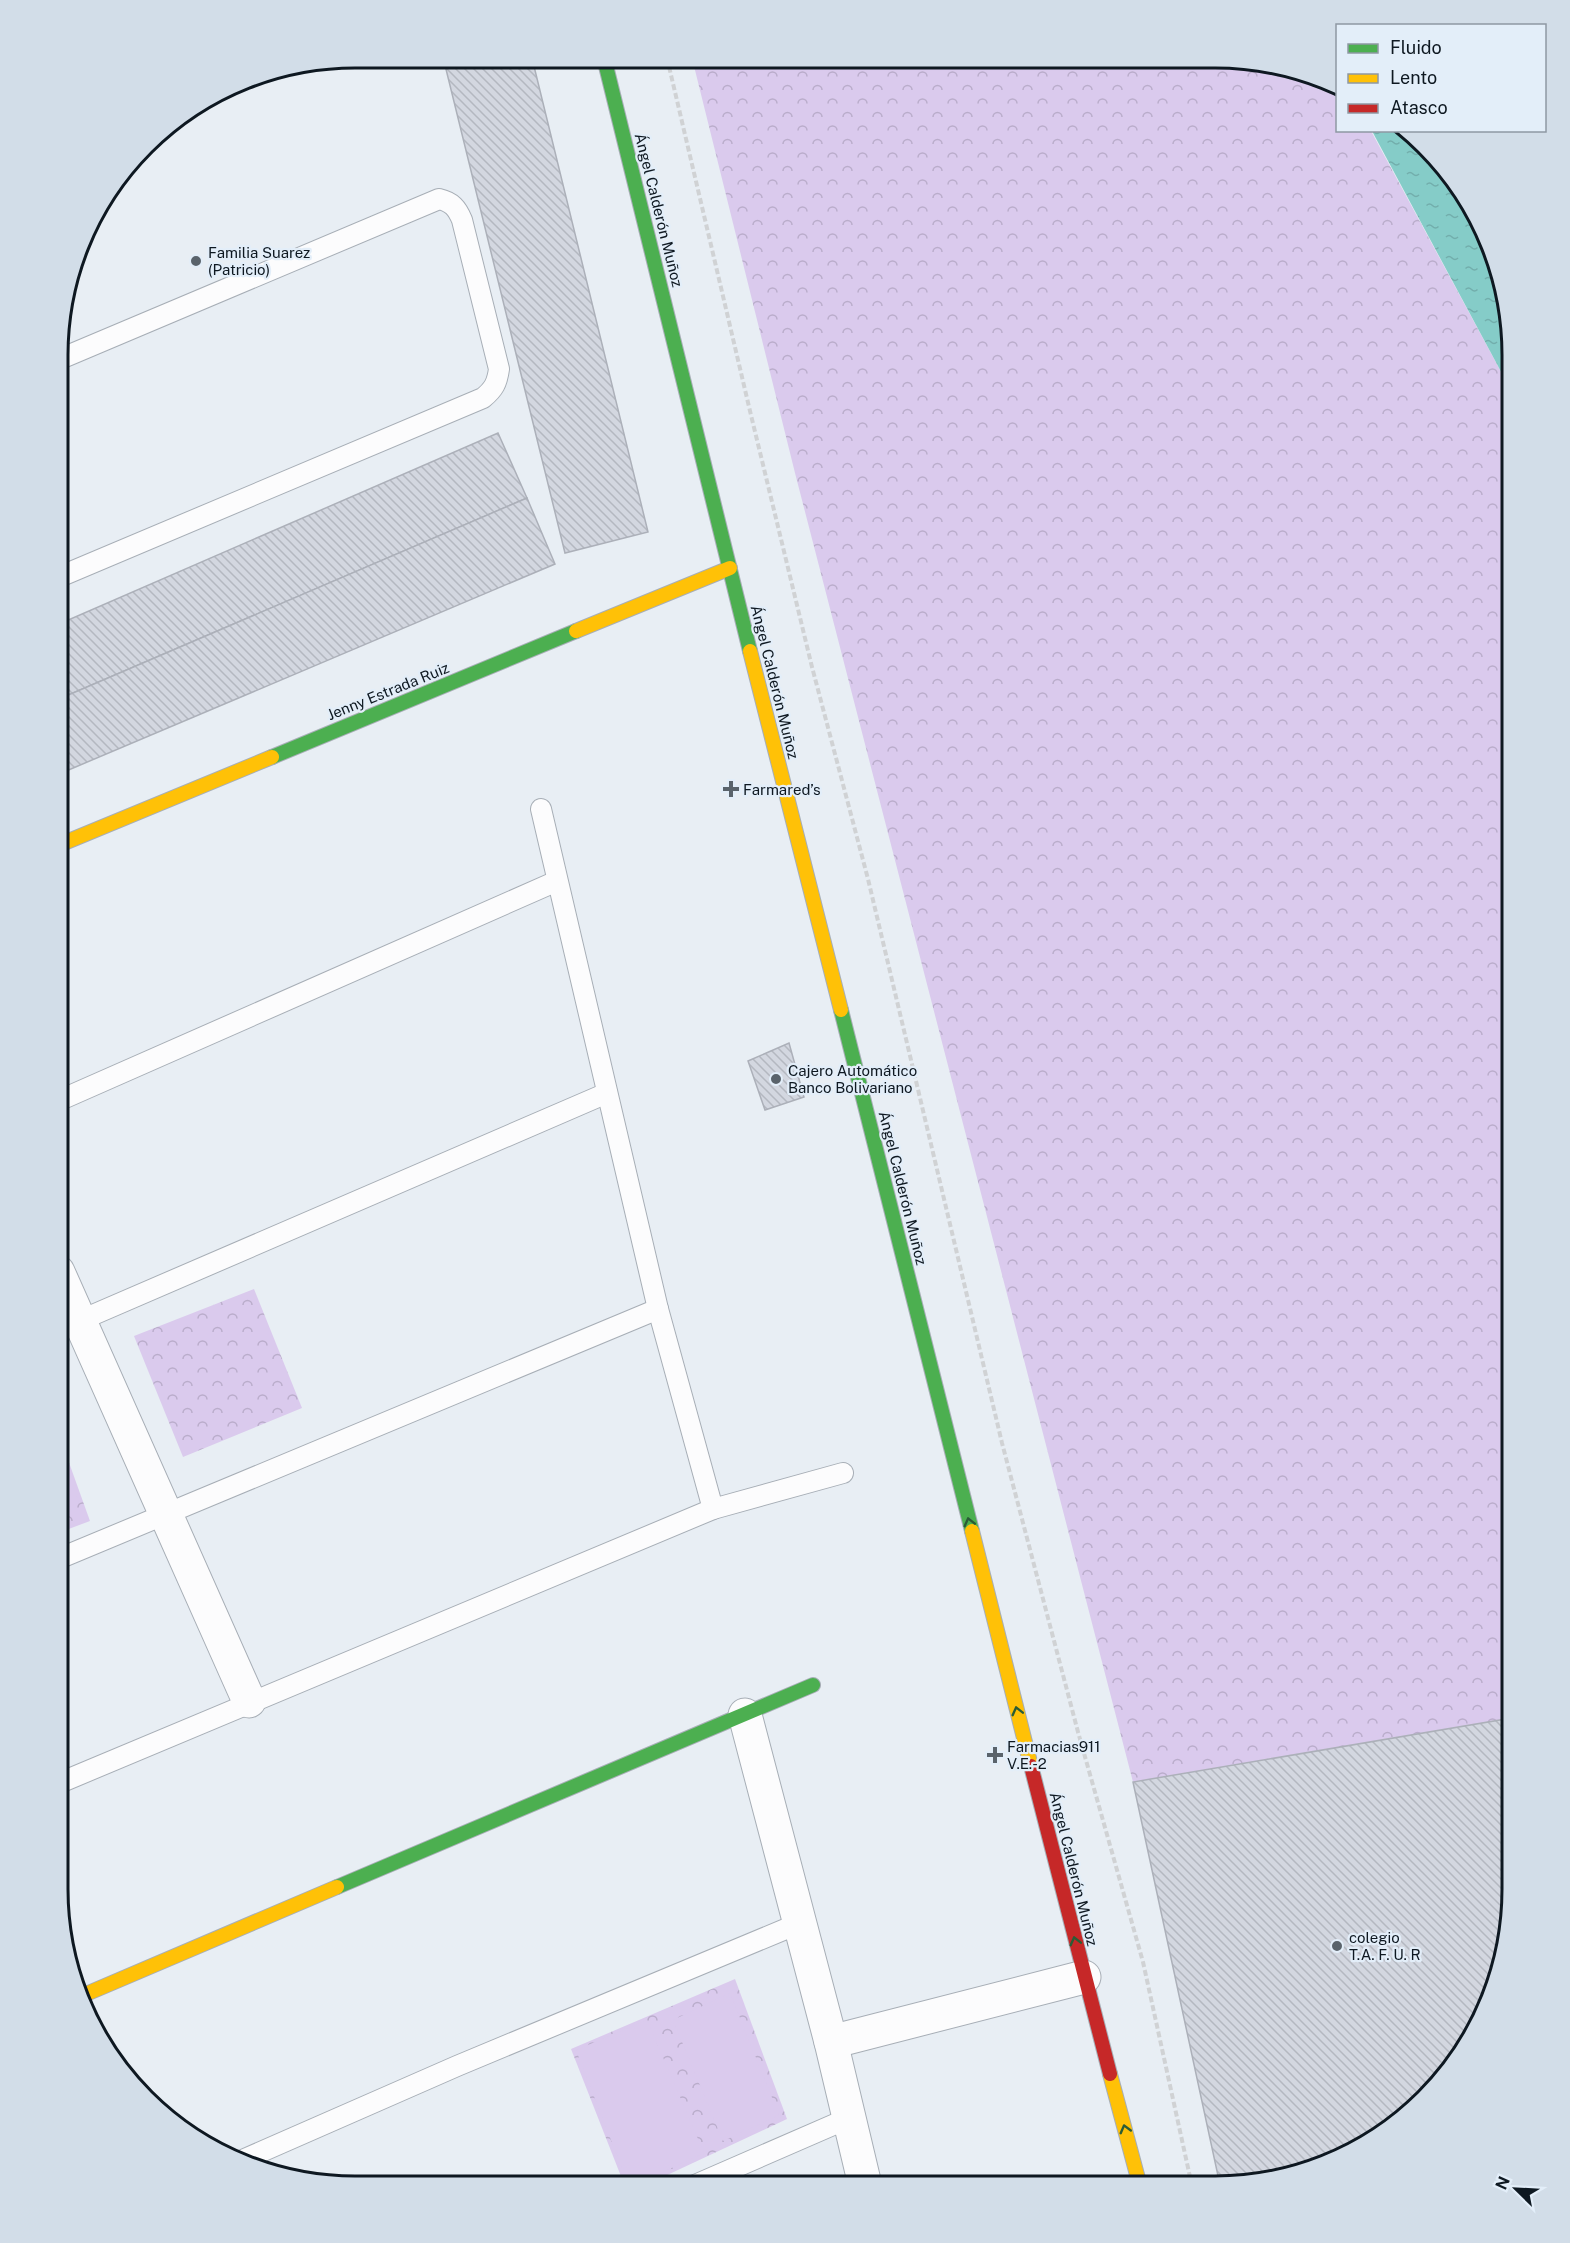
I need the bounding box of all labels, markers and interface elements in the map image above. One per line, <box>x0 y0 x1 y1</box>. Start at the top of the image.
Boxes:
legend <box>1336 24 1546 132</box>
text: Fluido <box>1390 37 1442 58</box>
text: Lento <box>1390 67 1437 88</box>
text: Atasco <box>1390 97 1448 118</box>
street label: Ángel Calderón Muñoz <box>632 131 686 289</box>
place label: Familia Suarez (Patricio) <box>208 244 310 278</box>
marker: Familia Suarez (Patricio) <box>189 254 203 268</box>
street label: Ángel Calderón Muñoz <box>748 603 802 761</box>
street label: Jenny Estrada Ruiz <box>325 659 451 723</box>
place label: Farmared’s <box>743 781 821 798</box>
marker: Farmared’s <box>724 782 738 796</box>
place label: Cajero Automático Banco Bolivariano <box>788 1062 917 1096</box>
marker: Cajero Automático Banco Bolivariano <box>769 1072 783 1086</box>
street label: Ángel Calderón Muñoz <box>876 1109 930 1267</box>
one-way arrow <box>964 1517 977 1527</box>
one-way arrow <box>1012 1706 1024 1717</box>
place label: Farmacias911 V.E.-2 <box>1007 1738 1100 1772</box>
marker: Farmacias911 V.E.-2 <box>988 1748 1002 1762</box>
street label: Ángel Calderón Muñoz <box>1047 1790 1101 1948</box>
place label: colegio T.A. F. U. R <box>1349 1929 1421 1963</box>
one-way arrow <box>1069 1936 1082 1946</box>
marker: colegio T.A. F. U. R <box>1330 1939 1344 1953</box>
one-way arrow <box>1120 2124 1132 2135</box>
north arrow <box>1486 2159 1546 2219</box>
text: N <box>1492 2174 1514 2193</box>

